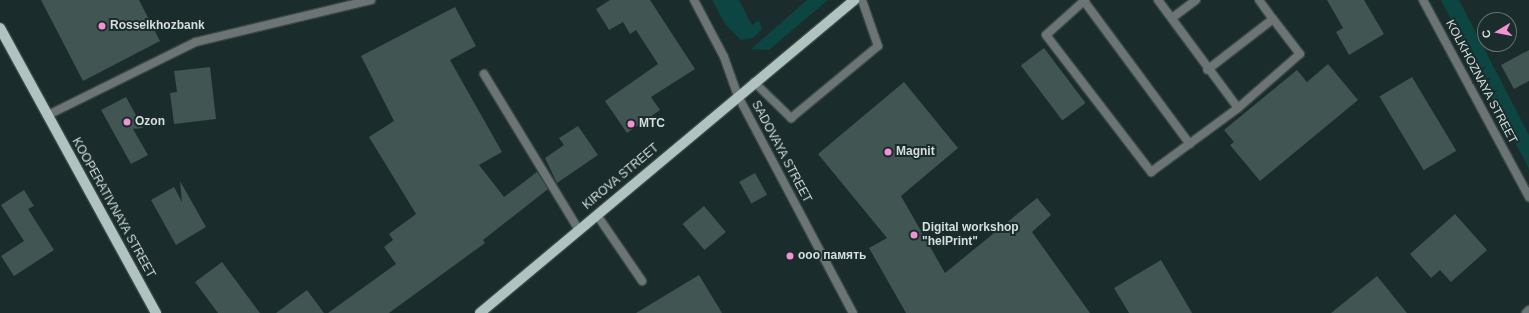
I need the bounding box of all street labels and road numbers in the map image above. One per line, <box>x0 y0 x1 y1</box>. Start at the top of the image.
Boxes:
street label: KOLKHOZNAYA STREET <box>1442 17 1520 147</box>
street label: SADOVAYA STREET <box>748 98 814 206</box>
street label: KOOPERATIVNAYA STREET <box>68 135 158 281</box>
street label: KIROVA STREET <box>580 141 662 213</box>

